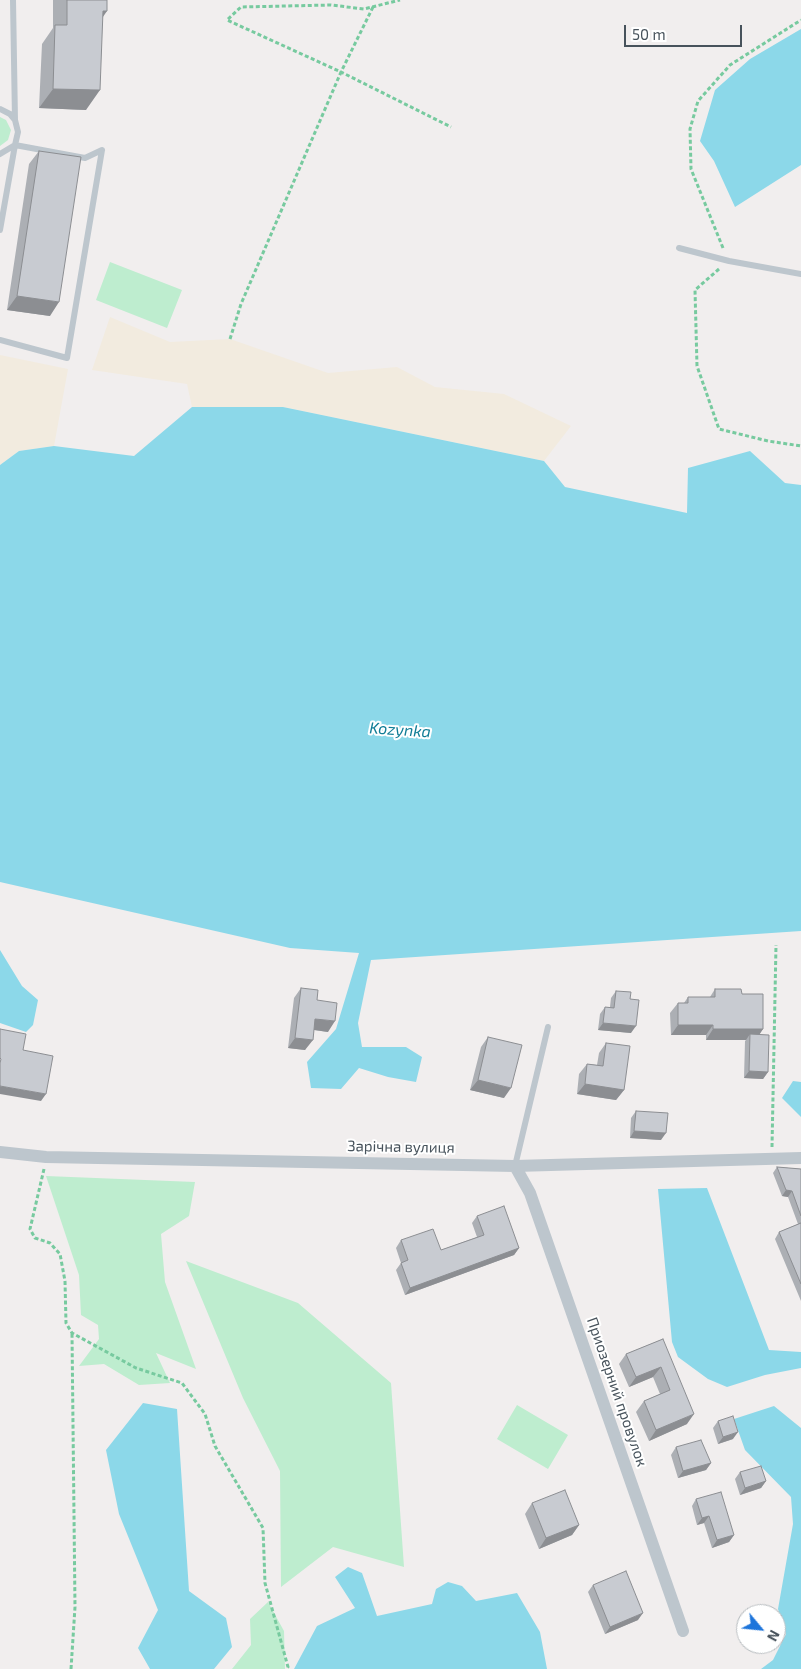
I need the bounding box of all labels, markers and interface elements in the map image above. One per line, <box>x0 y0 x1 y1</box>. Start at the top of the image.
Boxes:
scale bar <box>626 15 744 47</box>
text: 50 m <box>632 25 666 43</box>
water label: Kozynka <box>369 718 431 742</box>
street label: Зарічна вулиця <box>347 1137 455 1157</box>
street label: Приозерний провулок <box>583 1315 651 1469</box>
north arrow <box>736 1604 786 1654</box>
text: N <box>764 1627 784 1644</box>

